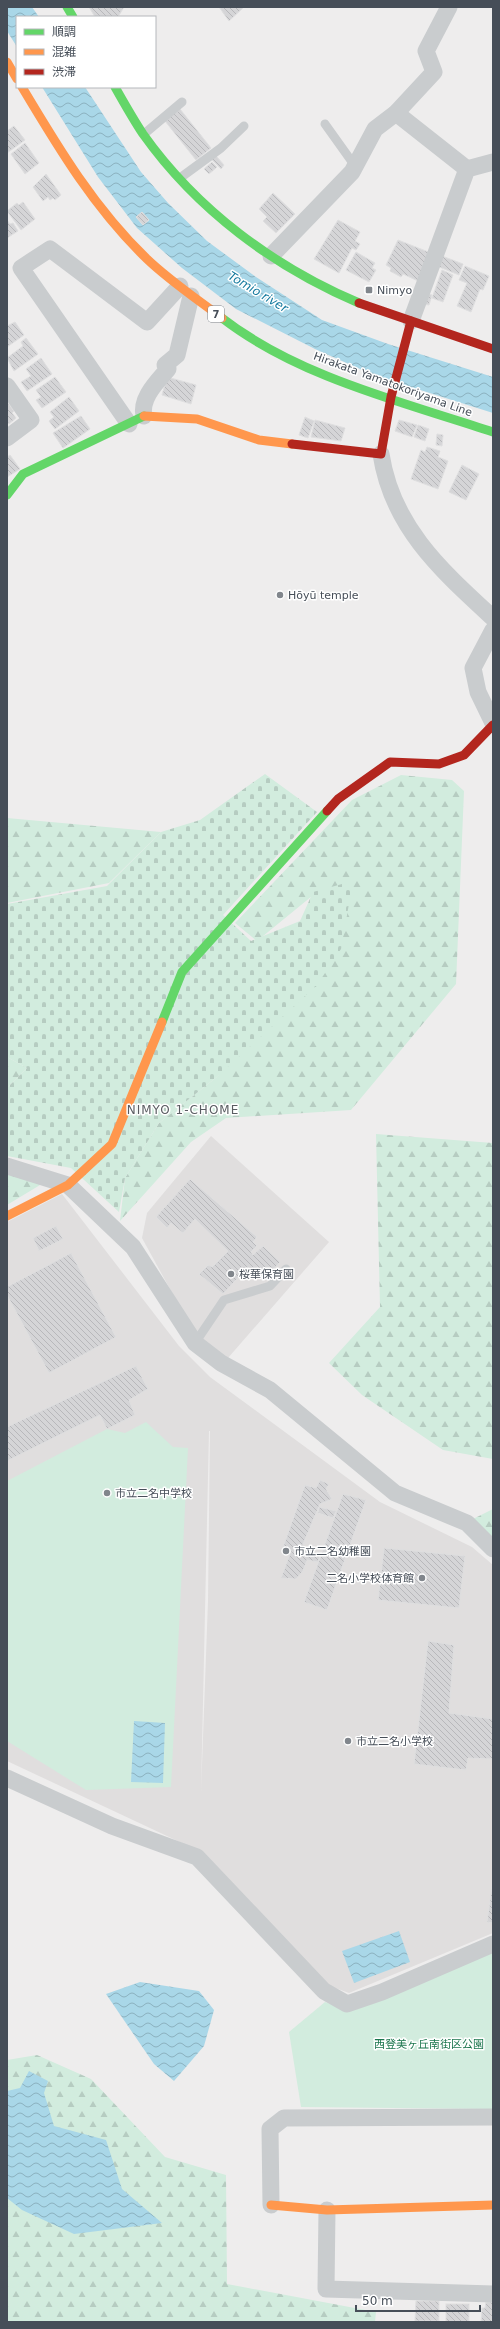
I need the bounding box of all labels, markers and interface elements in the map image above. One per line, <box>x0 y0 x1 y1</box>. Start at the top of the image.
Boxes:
legend <box>16 16 156 88</box>
text: 順調 <box>52 25 76 39</box>
text: 混雑 <box>52 45 76 59</box>
text: 渋滞 <box>52 65 76 79</box>
water label: Tomio river <box>226 269 291 316</box>
place label: Nimyo <box>377 284 413 297</box>
marker: Nimyo <box>364 285 374 295</box>
road number: 7 <box>208 306 224 322</box>
street label: Hirakata Yamatokoriyama Line <box>312 350 474 419</box>
place label: Hōyū temple <box>288 589 359 602</box>
marker: Hōyū temple <box>275 590 285 600</box>
district label: NIMYO 1-CHOME <box>127 1103 239 1117</box>
place label: 桜華保育園 <box>239 1268 294 1281</box>
marker: 桜華保育園 <box>226 1269 236 1279</box>
place label: 市立二名中学校 <box>115 1487 192 1500</box>
marker: 市立二名中学校 <box>102 1488 112 1498</box>
place label: 市立二名幼稚園 <box>294 1545 371 1558</box>
marker: 市立二名幼稚園 <box>281 1546 291 1556</box>
place label: 二名小学校体育館 <box>326 1572 414 1585</box>
marker: 二名小学校体育館 <box>417 1573 427 1583</box>
place label: 市立二名小学校 <box>356 1735 433 1748</box>
marker: 市立二名小学校 <box>343 1736 353 1746</box>
park label: 西登美ヶ丘南街区公園 <box>374 2038 484 2051</box>
scale bar <box>356 2287 480 2313</box>
text: 50 m <box>362 2294 393 2308</box>

